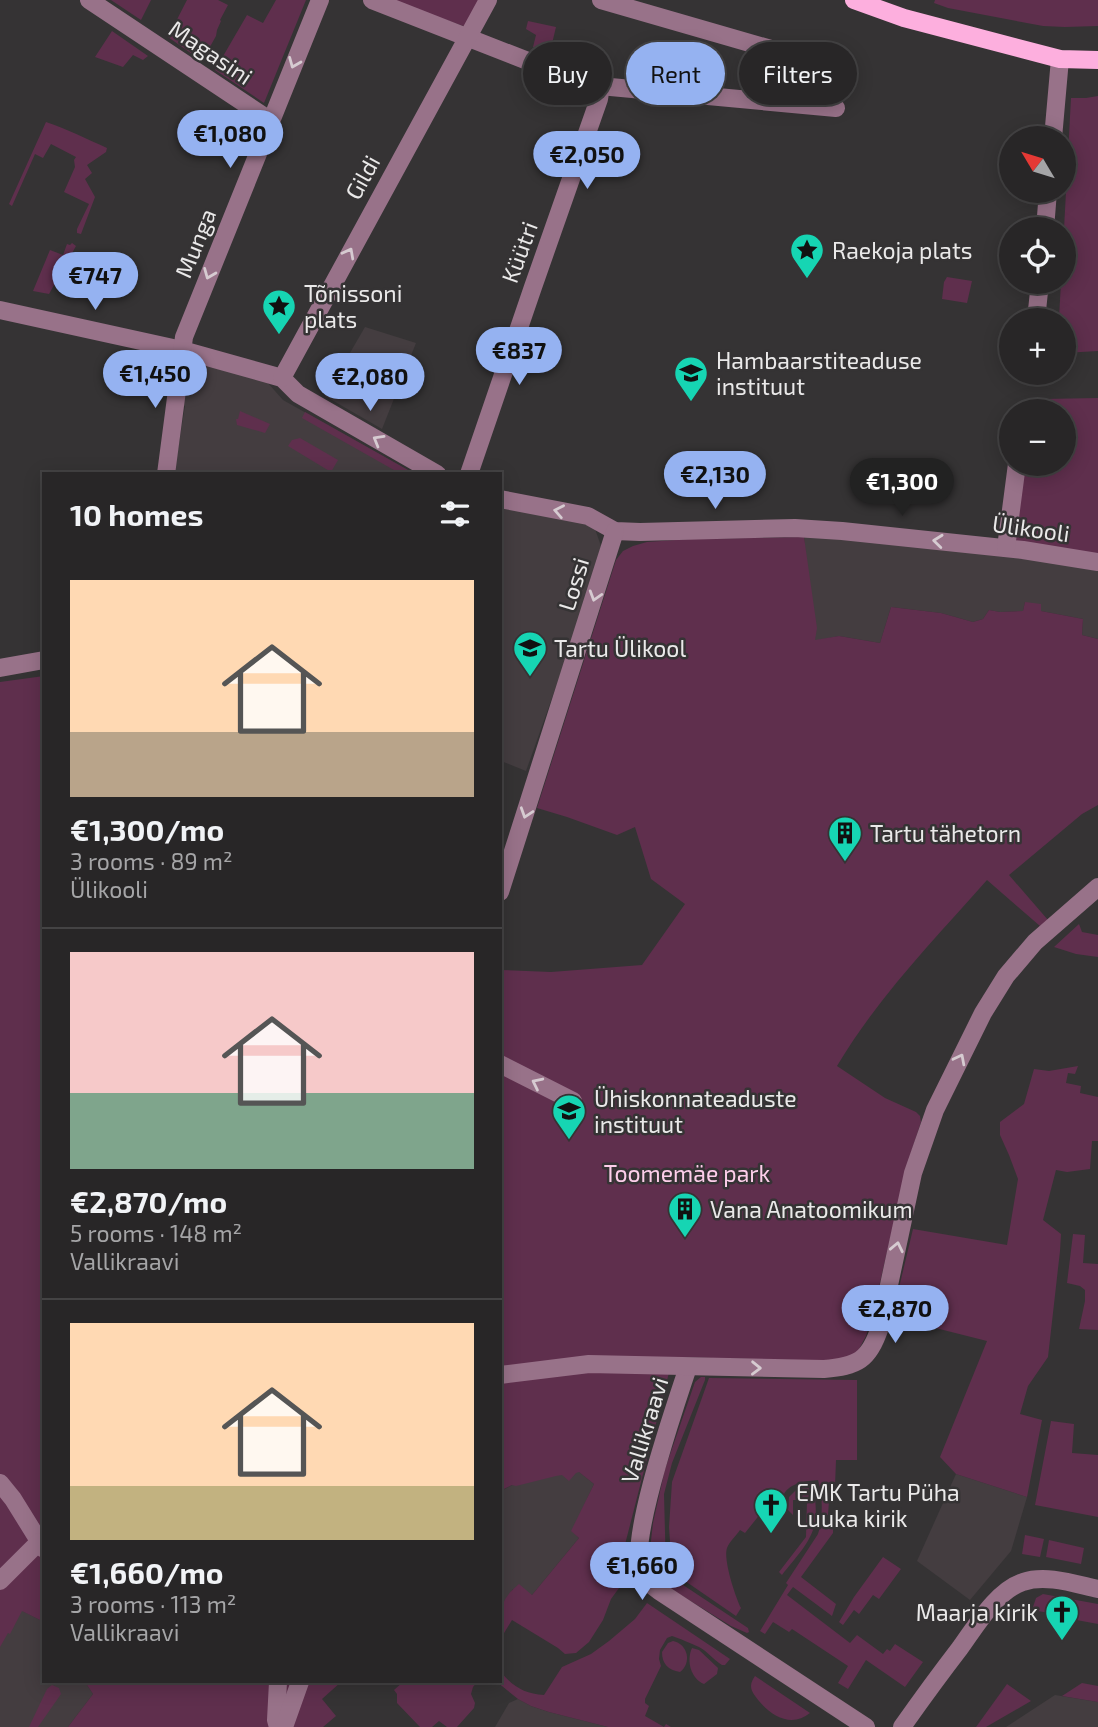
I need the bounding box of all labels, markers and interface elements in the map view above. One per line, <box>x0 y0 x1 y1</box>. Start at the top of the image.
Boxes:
street label: Magasini <box>164 14 258 90</box>
chip: Buy <box>523 42 612 105</box>
chip: Rent <box>626 42 725 105</box>
chip: Filters <box>739 42 857 105</box>
one-way arrow <box>289 57 303 69</box>
pin: €1,080 <box>173 110 287 170</box>
text: €1,080 <box>193 119 267 147</box>
north arrow <box>999 126 1076 203</box>
map controls <box>999 126 1076 476</box>
pin: €2,050 <box>530 132 644 191</box>
text: €2,050 <box>549 140 625 168</box>
street label: Gildi <box>339 150 385 204</box>
street label: Munga <box>169 204 221 282</box>
street label: Küütri <box>495 217 543 287</box>
button: locate <box>999 217 1076 294</box>
place icon: Raekoja plats <box>788 231 826 280</box>
place label: Raekoja plats <box>832 236 972 264</box>
one-way arrow <box>341 248 354 260</box>
pin: €747 <box>54 252 136 312</box>
text: €747 <box>68 261 122 289</box>
one-way arrow <box>204 268 218 280</box>
place label: Tõnissoni plats <box>304 279 402 333</box>
place icon: Tõnissoni plats <box>260 287 298 336</box>
button: + <box>999 308 1076 385</box>
pin: €837 <box>478 328 560 387</box>
text: €837 <box>492 336 546 364</box>
place label: Hambaarstiteaduse instituut <box>716 346 922 400</box>
pin: €1,450 <box>98 350 212 410</box>
pin: €2,080 <box>313 354 427 413</box>
school or university icon: Hambaarstiteaduse instituut <box>672 354 710 403</box>
text: €1,450 <box>119 359 191 387</box>
text: €2,080 <box>331 362 409 390</box>
button: − <box>999 399 1076 476</box>
one-way arrow <box>373 435 385 448</box>
pin: €2,130 <box>658 452 772 511</box>
pin: €1,300 <box>845 458 959 518</box>
text: €2,130 <box>680 460 750 488</box>
text: €1,300 <box>866 467 938 495</box>
icon: filters <box>436 495 474 533</box>
text: 10 homes <box>70 496 203 532</box>
one-way arrow <box>553 504 565 519</box>
street label: Ülikooli <box>990 509 1072 547</box>
one-way arrow <box>932 534 943 549</box>
street label: Lossi <box>552 554 594 614</box>
one-way arrow <box>589 590 604 602</box>
icon: home <box>209 626 335 752</box>
school or university icon: Tartu Ülikool <box>511 629 549 678</box>
place label: Tartu Ülikool <box>554 634 686 662</box>
one-way arrow <box>519 806 534 818</box>
text: €1,300/mo <box>70 811 224 847</box>
building icon: Tartu tähetorn <box>826 814 864 863</box>
place label: Tartu tähetorn <box>870 819 1021 847</box>
text: 3 rooms · 89 m² <box>70 847 232 875</box>
text: Ülikooli <box>70 875 148 903</box>
icon: home <box>209 998 335 1124</box>
one-way arrow <box>952 1054 966 1066</box>
one-way arrow <box>532 1077 544 1091</box>
place label: Ühiskonnateaduste instituut <box>594 1084 797 1138</box>
school or university icon: Ühiskonnateaduste instituut <box>550 1092 588 1141</box>
park label: Toomemäe park <box>604 1159 771 1187</box>
text: €2,870/mo <box>70 1183 227 1219</box>
building icon: Vana Anatoomikum <box>666 1190 704 1239</box>
place label: Vana Anatoomikum <box>710 1195 913 1223</box>
text: 5 rooms · 148 m² <box>70 1219 242 1247</box>
one-way arrow <box>889 1241 904 1253</box>
text: Vallikraavi <box>70 1247 179 1275</box>
pin: €2,870 <box>838 1286 952 1345</box>
text: €2,870 <box>858 1294 932 1322</box>
one-way arrow <box>751 1360 762 1376</box>
icon: home <box>209 1369 335 1495</box>
street label: Vallikraavi <box>615 1374 673 1486</box>
place label: EMK Tartu Püha Luuka kirik <box>796 1478 960 1532</box>
church icon: EMK Tartu Püha Luuka kirik <box>752 1486 790 1535</box>
pin: €1,660 <box>585 1542 699 1602</box>
text: €1,660 <box>606 1551 678 1579</box>
text: €1,660/mo <box>70 1554 224 1590</box>
text: 3 rooms · 113 m² <box>70 1590 236 1618</box>
church icon: Maarja kirik <box>1043 1593 1081 1642</box>
place label: Maarja kirik <box>916 1598 1038 1626</box>
text: Vallikraavi <box>70 1618 179 1646</box>

